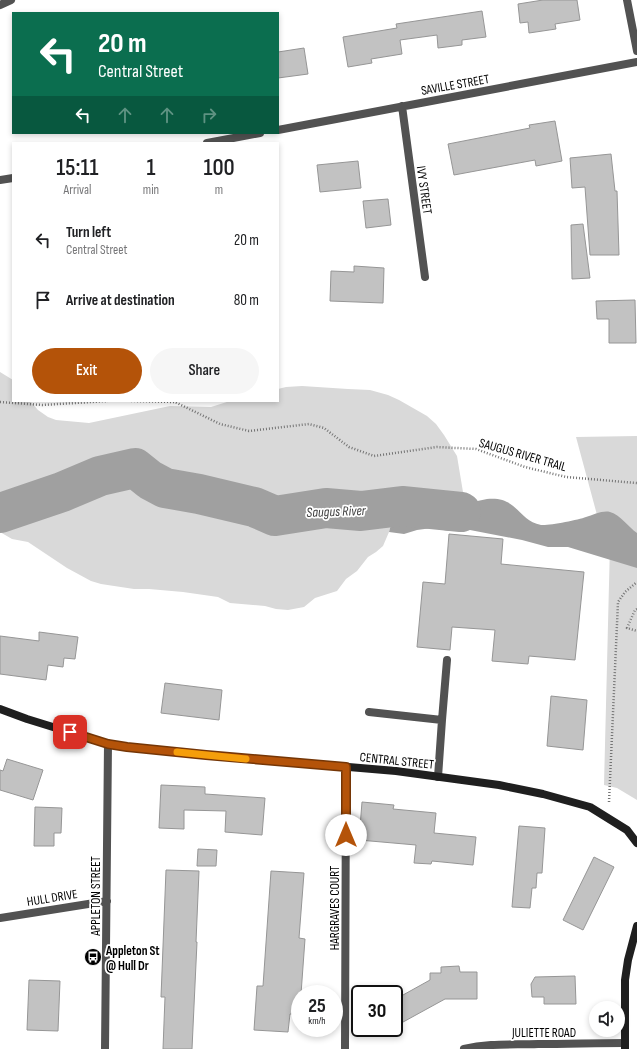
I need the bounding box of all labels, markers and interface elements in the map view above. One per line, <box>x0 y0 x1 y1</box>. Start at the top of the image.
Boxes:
text: 20 m <box>98 27 147 60</box>
icon: left <box>32 28 84 80</box>
text: Central Street <box>98 61 183 82</box>
street label: SAVILLE STREET <box>420 71 491 99</box>
icon: left <box>72 104 94 126</box>
icon: ahead <box>114 104 136 126</box>
icon: ahead <box>156 104 178 126</box>
icon: right <box>198 104 220 126</box>
text: 15:11 <box>56 153 98 182</box>
text: 1 <box>146 153 155 182</box>
text: 100 <box>203 153 235 182</box>
street label: IVY STREET <box>413 165 435 215</box>
text: Arrival <box>63 182 91 198</box>
text: min <box>143 182 159 198</box>
text: m <box>215 182 223 198</box>
text: Turn left <box>66 223 111 242</box>
icon: left <box>32 229 54 251</box>
text: 20 m <box>234 231 259 250</box>
text: Central Street <box>66 242 127 258</box>
icon: arrive <box>32 289 54 311</box>
text: Arrive at destination <box>66 291 175 310</box>
text: 80 m <box>234 291 259 310</box>
button: Exit <box>32 348 142 394</box>
button: Share <box>150 348 259 394</box>
street label: SAUGUS RIVER TRAIL <box>477 435 568 475</box>
water label: Saugus River <box>306 502 367 521</box>
pin <box>53 715 87 749</box>
icon: arrive <box>59 721 81 743</box>
street label: CENTRAL STREET <box>359 749 435 773</box>
position arrow <box>325 814 367 856</box>
street label: APPLETON STREET <box>88 856 104 937</box>
street label: HARGRAVES COURT <box>327 866 343 950</box>
street label: HULL DRIVE <box>26 886 79 910</box>
place label: Appleton St @ Hull Dr <box>105 943 160 974</box>
bus stop icon: Appleton St @ Hull Dr <box>83 947 103 967</box>
speed limit sign: 30 <box>351 985 403 1037</box>
text: 25 <box>308 994 326 1018</box>
map controls <box>589 1001 625 1037</box>
button: sound <box>589 1001 625 1037</box>
text: km/h <box>308 1015 326 1027</box>
street label: JULIETTE ROAD <box>511 1025 576 1041</box>

